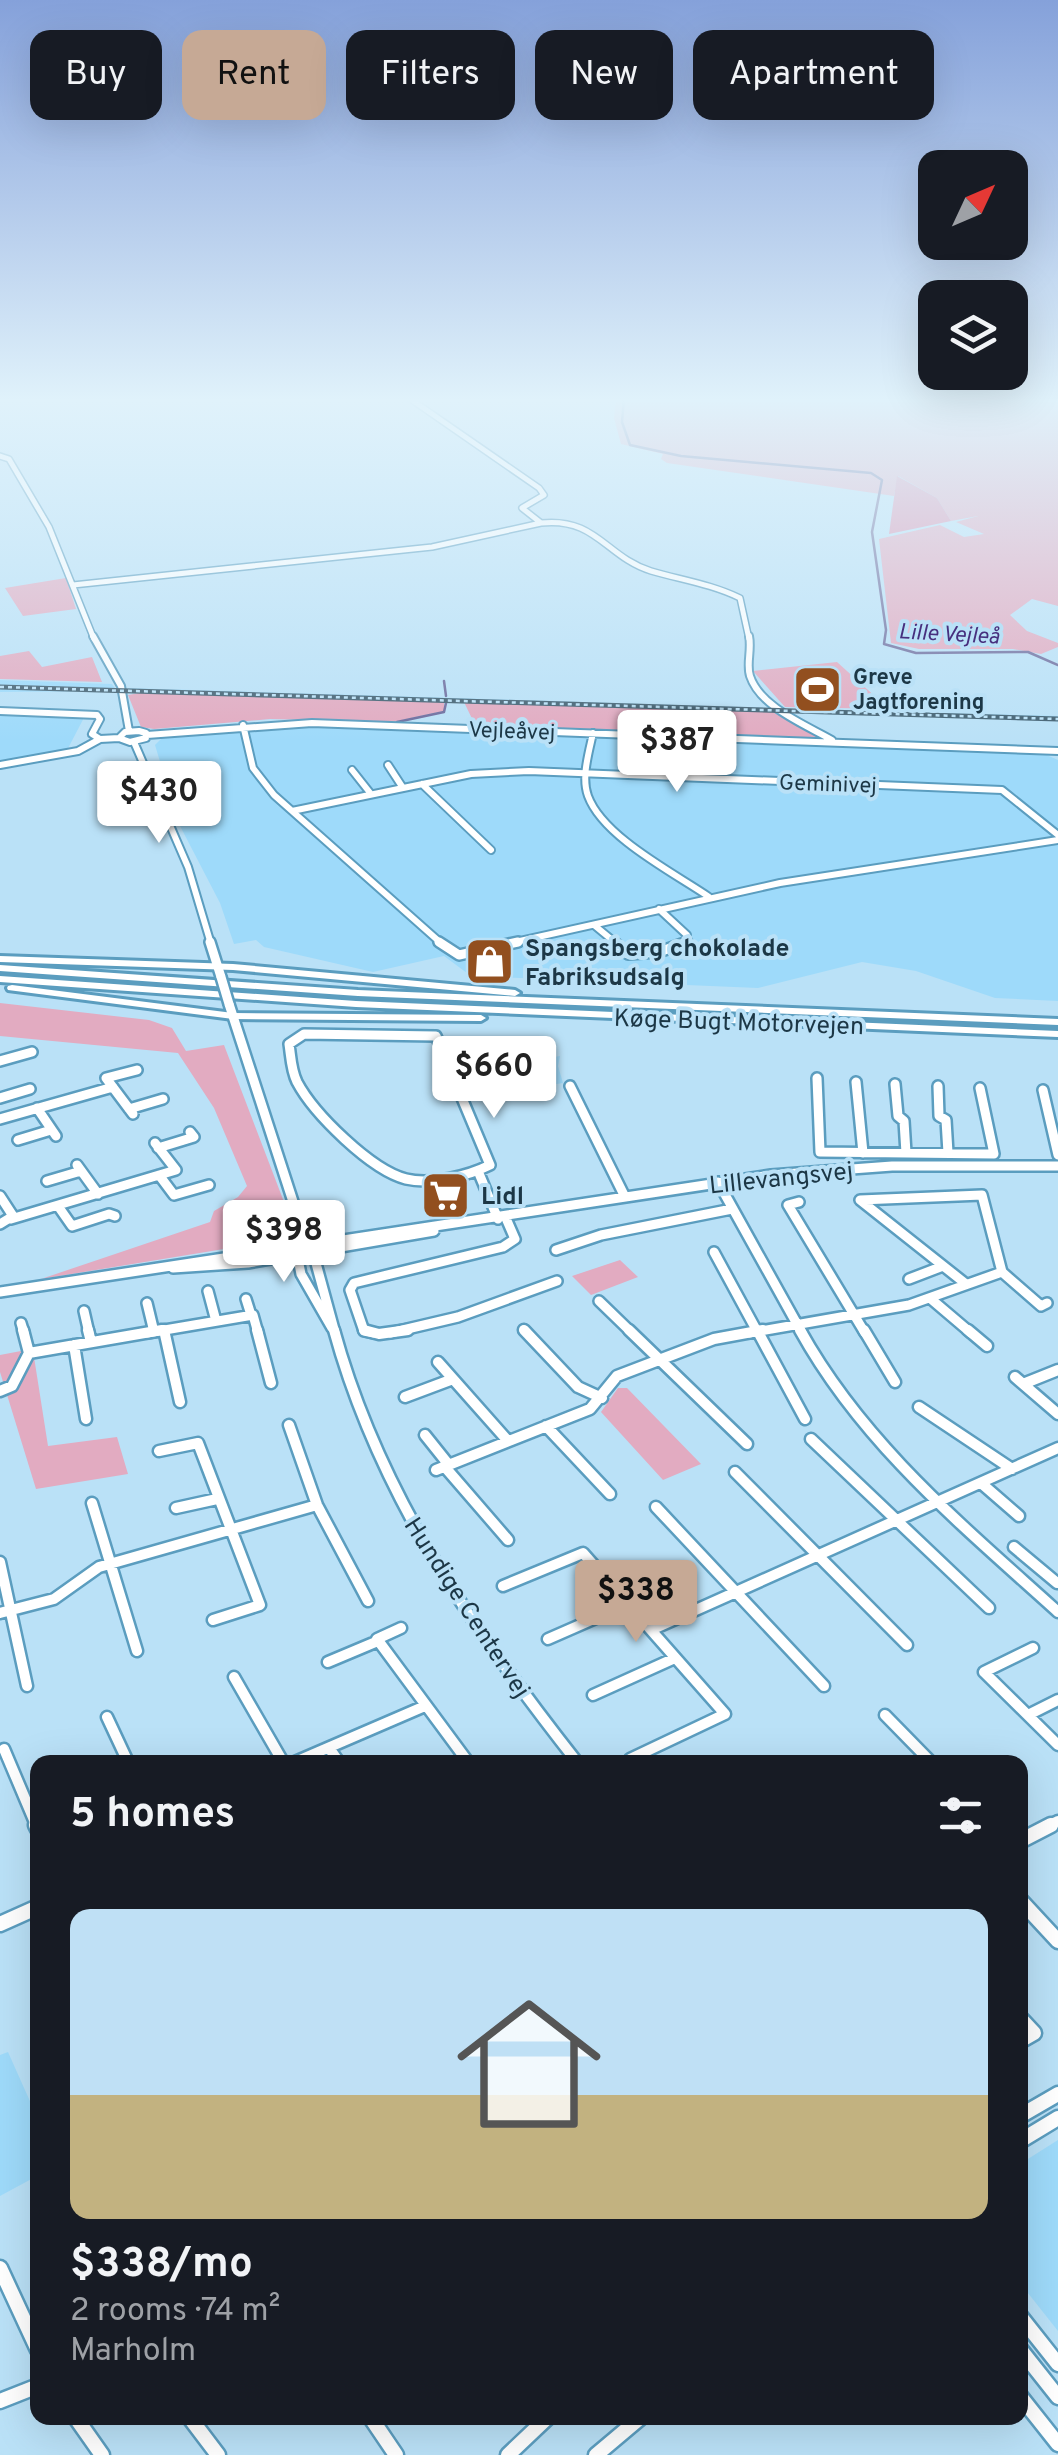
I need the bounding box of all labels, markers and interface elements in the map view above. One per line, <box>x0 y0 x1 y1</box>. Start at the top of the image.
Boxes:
chip: Buy <box>30 30 162 120</box>
chip: Rent <box>182 30 326 120</box>
chip: Filters <box>346 30 515 120</box>
chip: New <box>535 30 673 120</box>
chip: Apartment <box>693 30 934 120</box>
north arrow <box>918 150 1028 260</box>
map controls <box>918 150 1028 390</box>
button: layers <box>918 280 1028 390</box>
water label: Lille Vejleå <box>898 619 1001 652</box>
sports icon: Greve Jagtforening <box>792 663 844 715</box>
place label: Greve Jagtforening <box>853 665 985 717</box>
pin: $387 <box>618 710 736 795</box>
street label: Vejleåvej <box>468 717 556 748</box>
text: $387 <box>639 722 715 762</box>
pin: $430 <box>100 761 218 846</box>
street label: Geminivej <box>778 770 877 801</box>
text: $430 <box>119 773 199 813</box>
place label: Spangsberg chokolade Fabriksudsalg <box>525 934 790 995</box>
shop icon: Spangsberg chokolade Fabriksudsalg <box>464 935 516 987</box>
street label: Køge Bugt Motorvejen <box>613 1004 865 1044</box>
pin: $660 <box>435 1036 553 1121</box>
text: $660 <box>454 1048 534 1088</box>
street label: Lillevangsvej <box>708 1157 855 1203</box>
supermarket icon: Lidl <box>420 1169 472 1221</box>
place label: Lidl <box>481 1182 524 1214</box>
pin: $398 <box>225 1200 343 1285</box>
text: $398 <box>245 1212 323 1252</box>
street label: Hundige Centervej <box>395 1512 536 1705</box>
pin: $338 <box>577 1560 695 1645</box>
text: $338 <box>597 1572 675 1612</box>
icon: filters <box>933 1788 988 1843</box>
text: 5 homes <box>70 1789 235 1842</box>
icon: home <box>439 1974 619 2154</box>
text: $338/mo <box>70 2239 253 2292</box>
text: 2 rooms · 74 m² <box>70 2292 280 2332</box>
text: Marholm <box>70 2332 196 2372</box>

